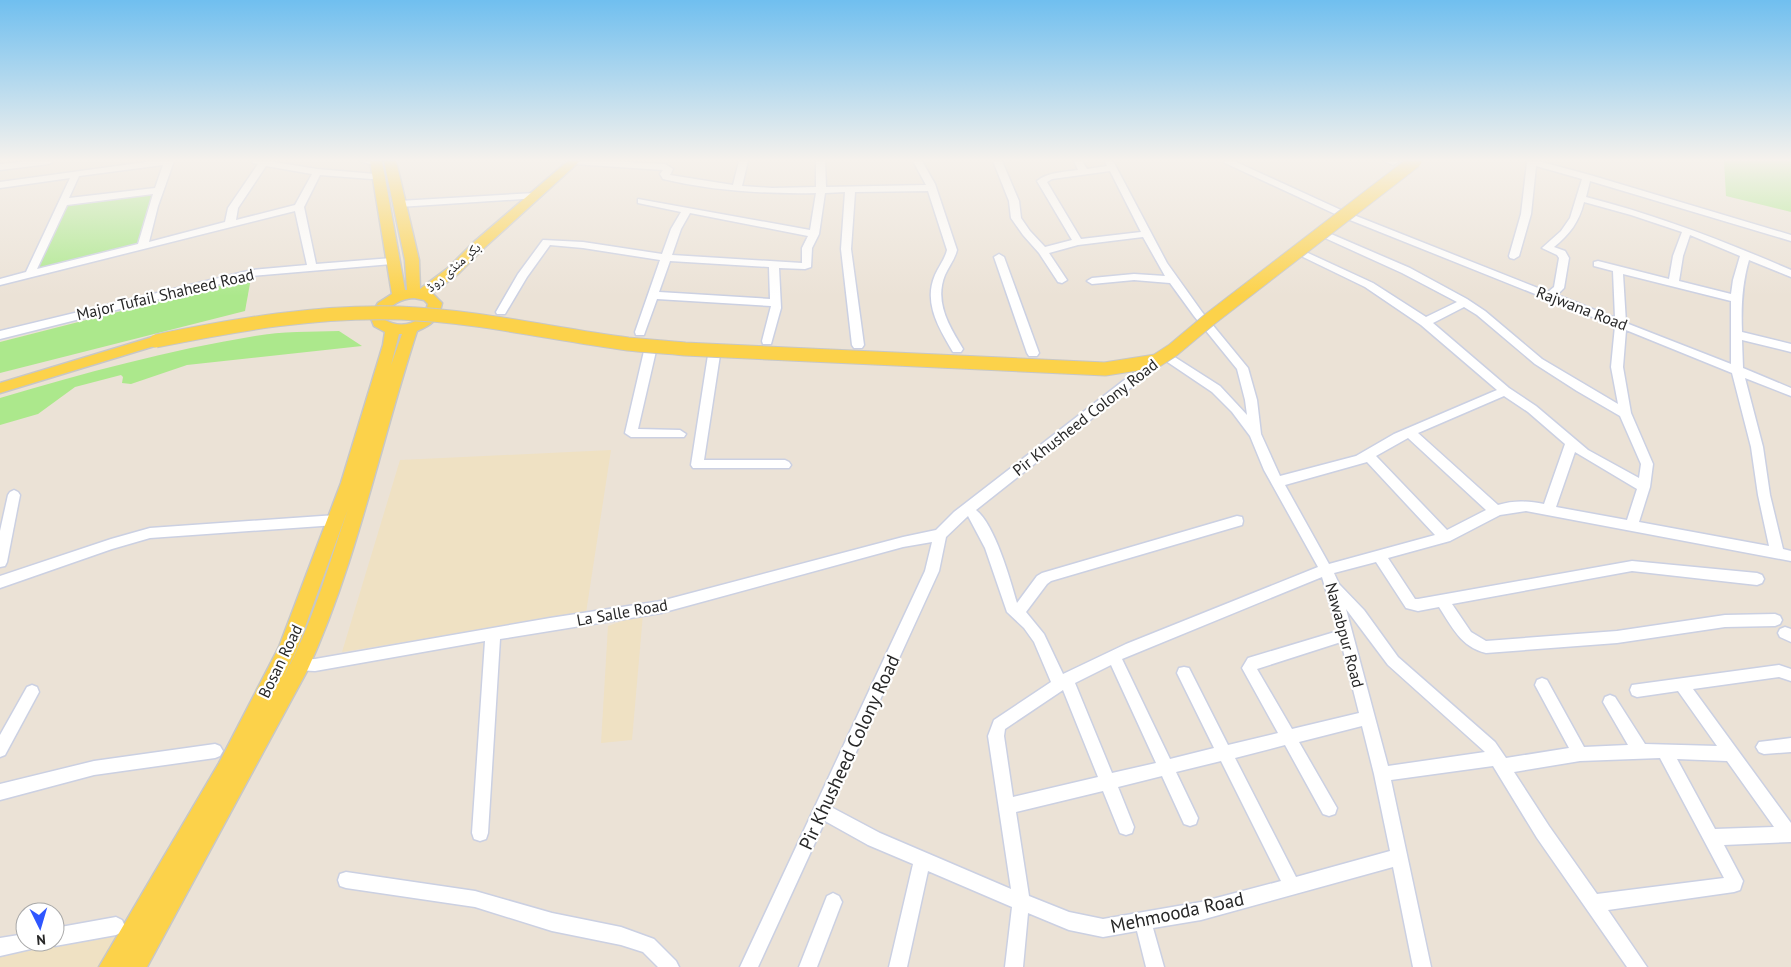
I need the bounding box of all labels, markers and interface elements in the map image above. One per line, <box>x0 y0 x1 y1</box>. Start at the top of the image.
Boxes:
street label: بکر منڈی روڈ <box>422 238 484 296</box>
street label: Major Tufail Shaheed Road <box>74 264 256 324</box>
street label: Rajwana Road <box>1534 281 1630 335</box>
street label: Pir Khusheed Colony Road <box>1008 354 1162 480</box>
street label: Nawabpur Road <box>1321 580 1369 690</box>
street label: La Salle Road <box>575 594 669 630</box>
street label: Bosan Road <box>254 621 306 701</box>
street label: Pir Khusheed Colony Road <box>793 651 905 853</box>
street label: Mehmooda Road <box>1108 886 1246 938</box>
north arrow <box>15 902 65 952</box>
text: N <box>36 931 47 949</box>

